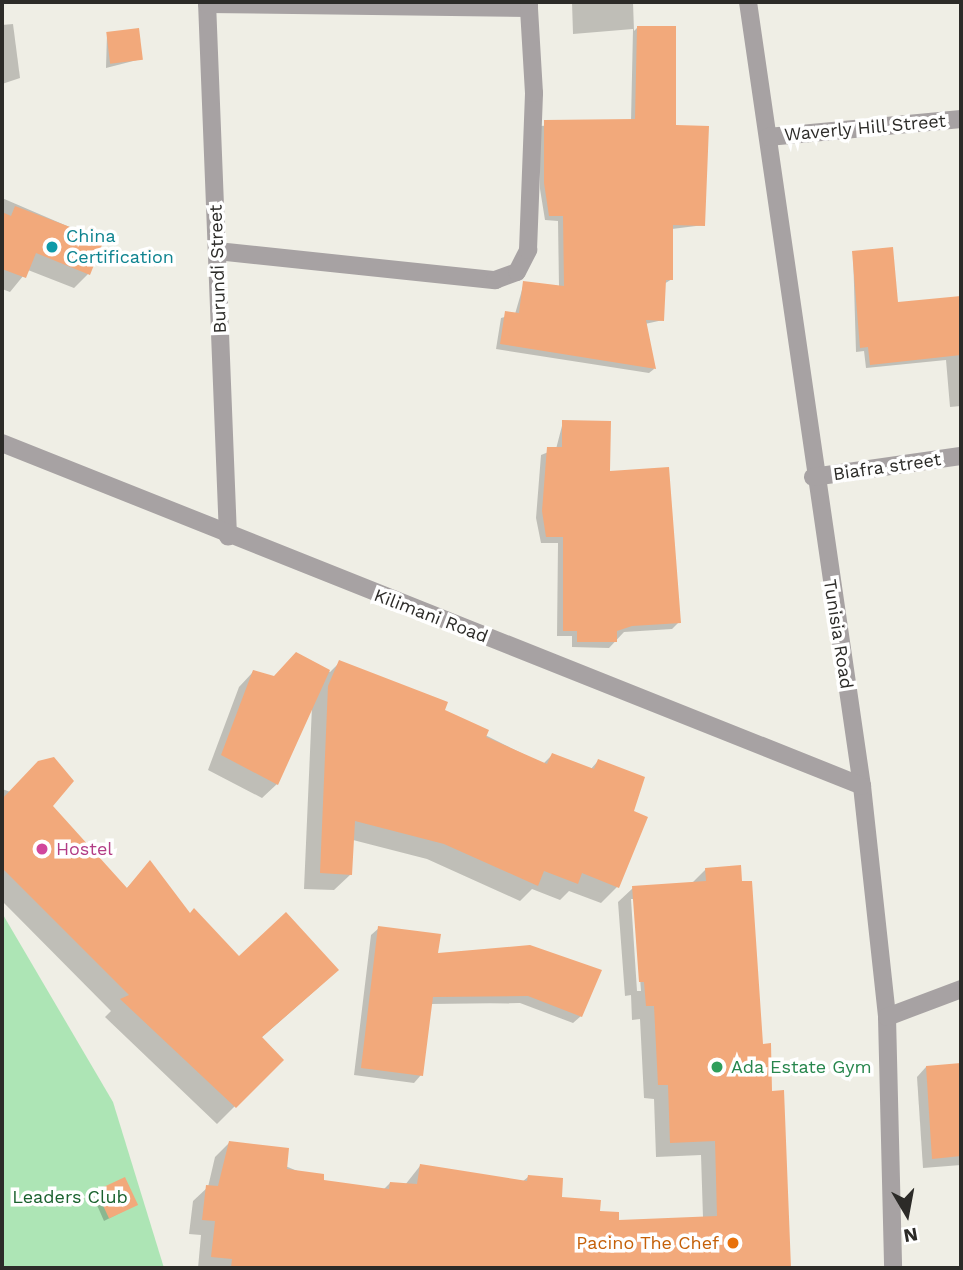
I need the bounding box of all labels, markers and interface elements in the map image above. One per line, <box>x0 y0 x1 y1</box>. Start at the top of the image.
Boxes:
street label: Waverly Hill Street <box>783 110 947 146</box>
street label: Burundi Street <box>205 204 231 334</box>
place label: China Certification <box>66 226 174 268</box>
marker: China Certification <box>44 239 60 255</box>
street label: Biafra street <box>831 449 943 485</box>
street label: Tunisia Road <box>819 577 857 691</box>
street label: Kilimani Road <box>371 584 491 648</box>
place label: Hostel <box>56 838 113 860</box>
marker: Hostel <box>34 841 50 857</box>
place label: Ada Estate Gym <box>731 1056 872 1078</box>
marker: Ada Estate Gym <box>709 1059 725 1075</box>
north arrow <box>872 1179 942 1249</box>
park label: Leaders Club <box>12 1186 128 1208</box>
text: N <box>902 1223 920 1248</box>
place label: Pacino The Chef <box>576 1232 719 1254</box>
marker: Pacino The Chef <box>725 1235 741 1251</box>

